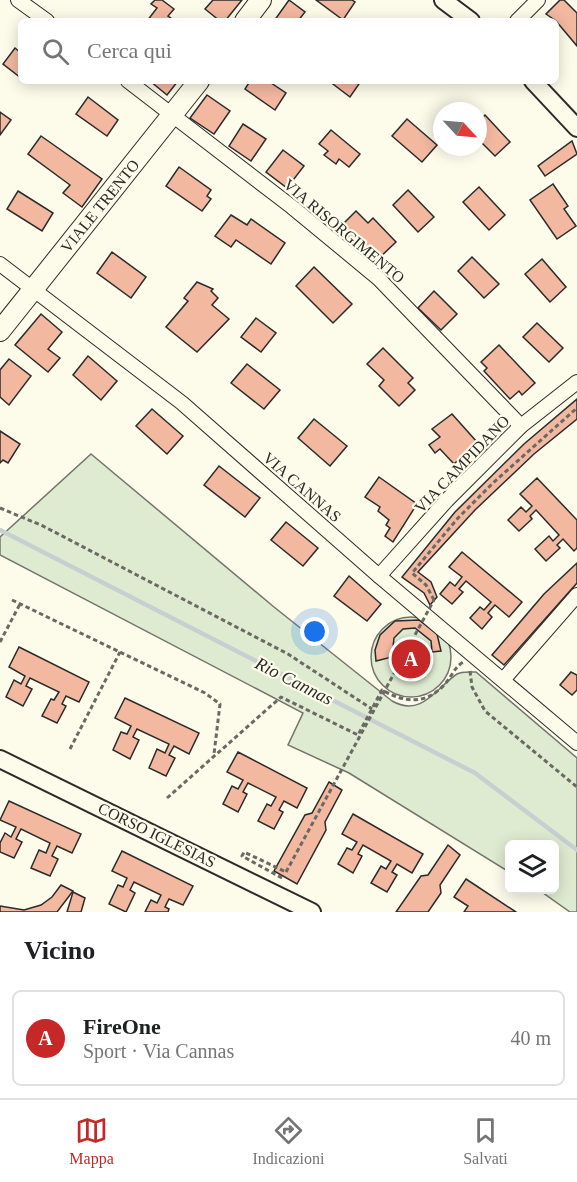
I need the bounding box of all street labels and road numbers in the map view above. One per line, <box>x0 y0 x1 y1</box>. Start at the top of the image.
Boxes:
street label: VIALE TRENTO <box>57 156 143 256</box>
street label: VIA RISORGIMENTO <box>280 176 408 286</box>
street label: VIA CAMPIDANO <box>411 412 513 516</box>
street label: VIA CANNAS <box>260 449 344 525</box>
street label: CORSO IGLESIAS <box>96 799 218 871</box>

